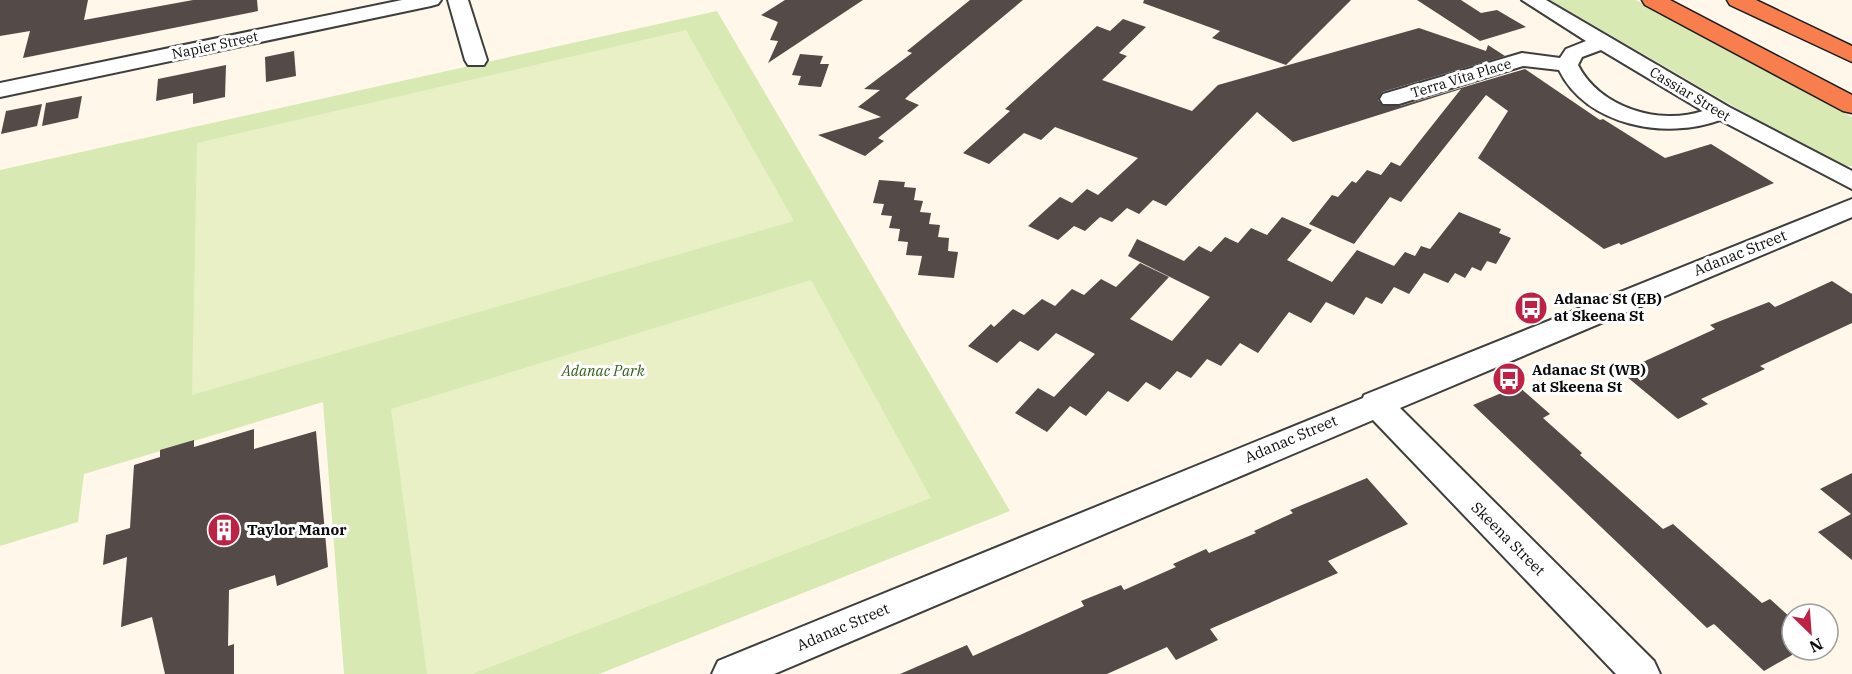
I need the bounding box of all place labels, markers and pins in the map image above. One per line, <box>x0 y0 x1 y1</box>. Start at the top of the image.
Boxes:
place label: Adanac St (EB) at Skeena St <box>1554 289 1662 325</box>
bus stop icon: Adanac St (EB) at Skeena St <box>1513 290 1549 326</box>
place label: Adanac St (WB) at Skeena St <box>1532 360 1646 396</box>
bus stop icon: Adanac St (WB) at Skeena St <box>1491 361 1527 397</box>
building icon: Taylor Manor <box>206 512 242 548</box>
place label: Taylor Manor <box>247 520 347 539</box>

